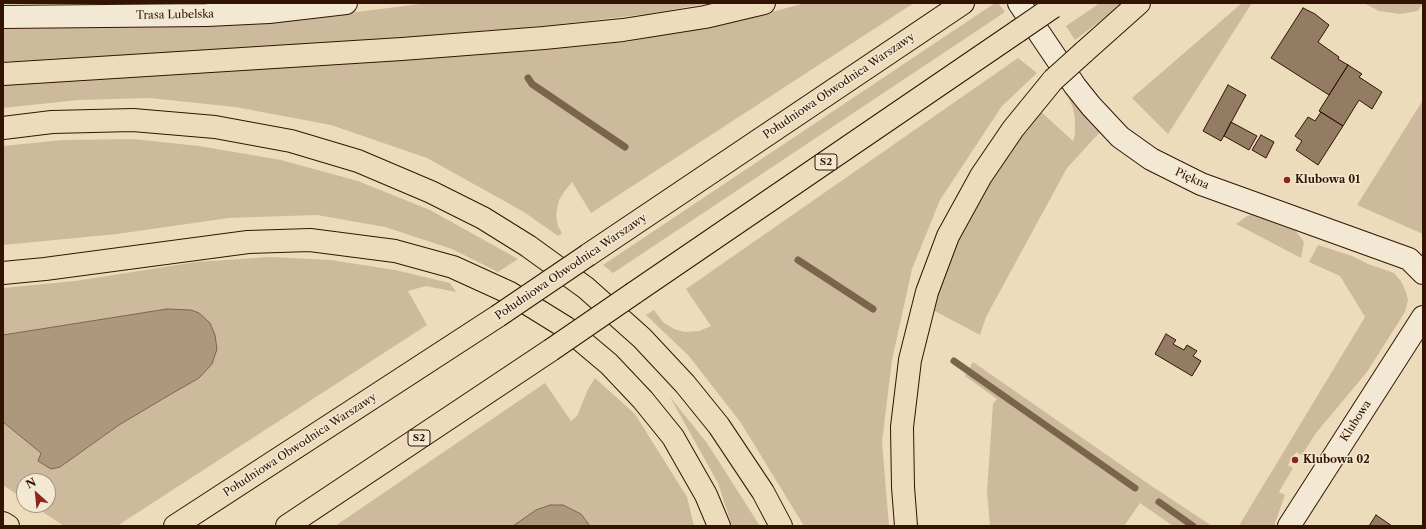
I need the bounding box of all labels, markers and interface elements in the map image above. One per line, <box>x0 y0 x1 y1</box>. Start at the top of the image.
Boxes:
street label: Trasa Lubelska <box>136 8 214 22</box>
street label: Południowa Obwodnica Warszawy <box>761 30 917 142</box>
road number: S2 <box>815 154 837 170</box>
street label: Piękna <box>1173 166 1211 192</box>
place label: Klubowa 01 <box>1295 173 1360 187</box>
marker: Klubowa 01 <box>1282 175 1292 185</box>
street label: Południowa Obwodnica Warszawy <box>493 211 649 323</box>
street label: Południowa Obwodnica Warszawy <box>221 390 379 500</box>
street label: Klubowa <box>1338 398 1374 444</box>
road number: S2 <box>408 430 430 446</box>
place label: Klubowa 02 <box>1303 453 1370 467</box>
marker: Klubowa 02 <box>1290 455 1300 465</box>
north arrow <box>16 473 56 513</box>
text: N <box>24 475 38 492</box>

